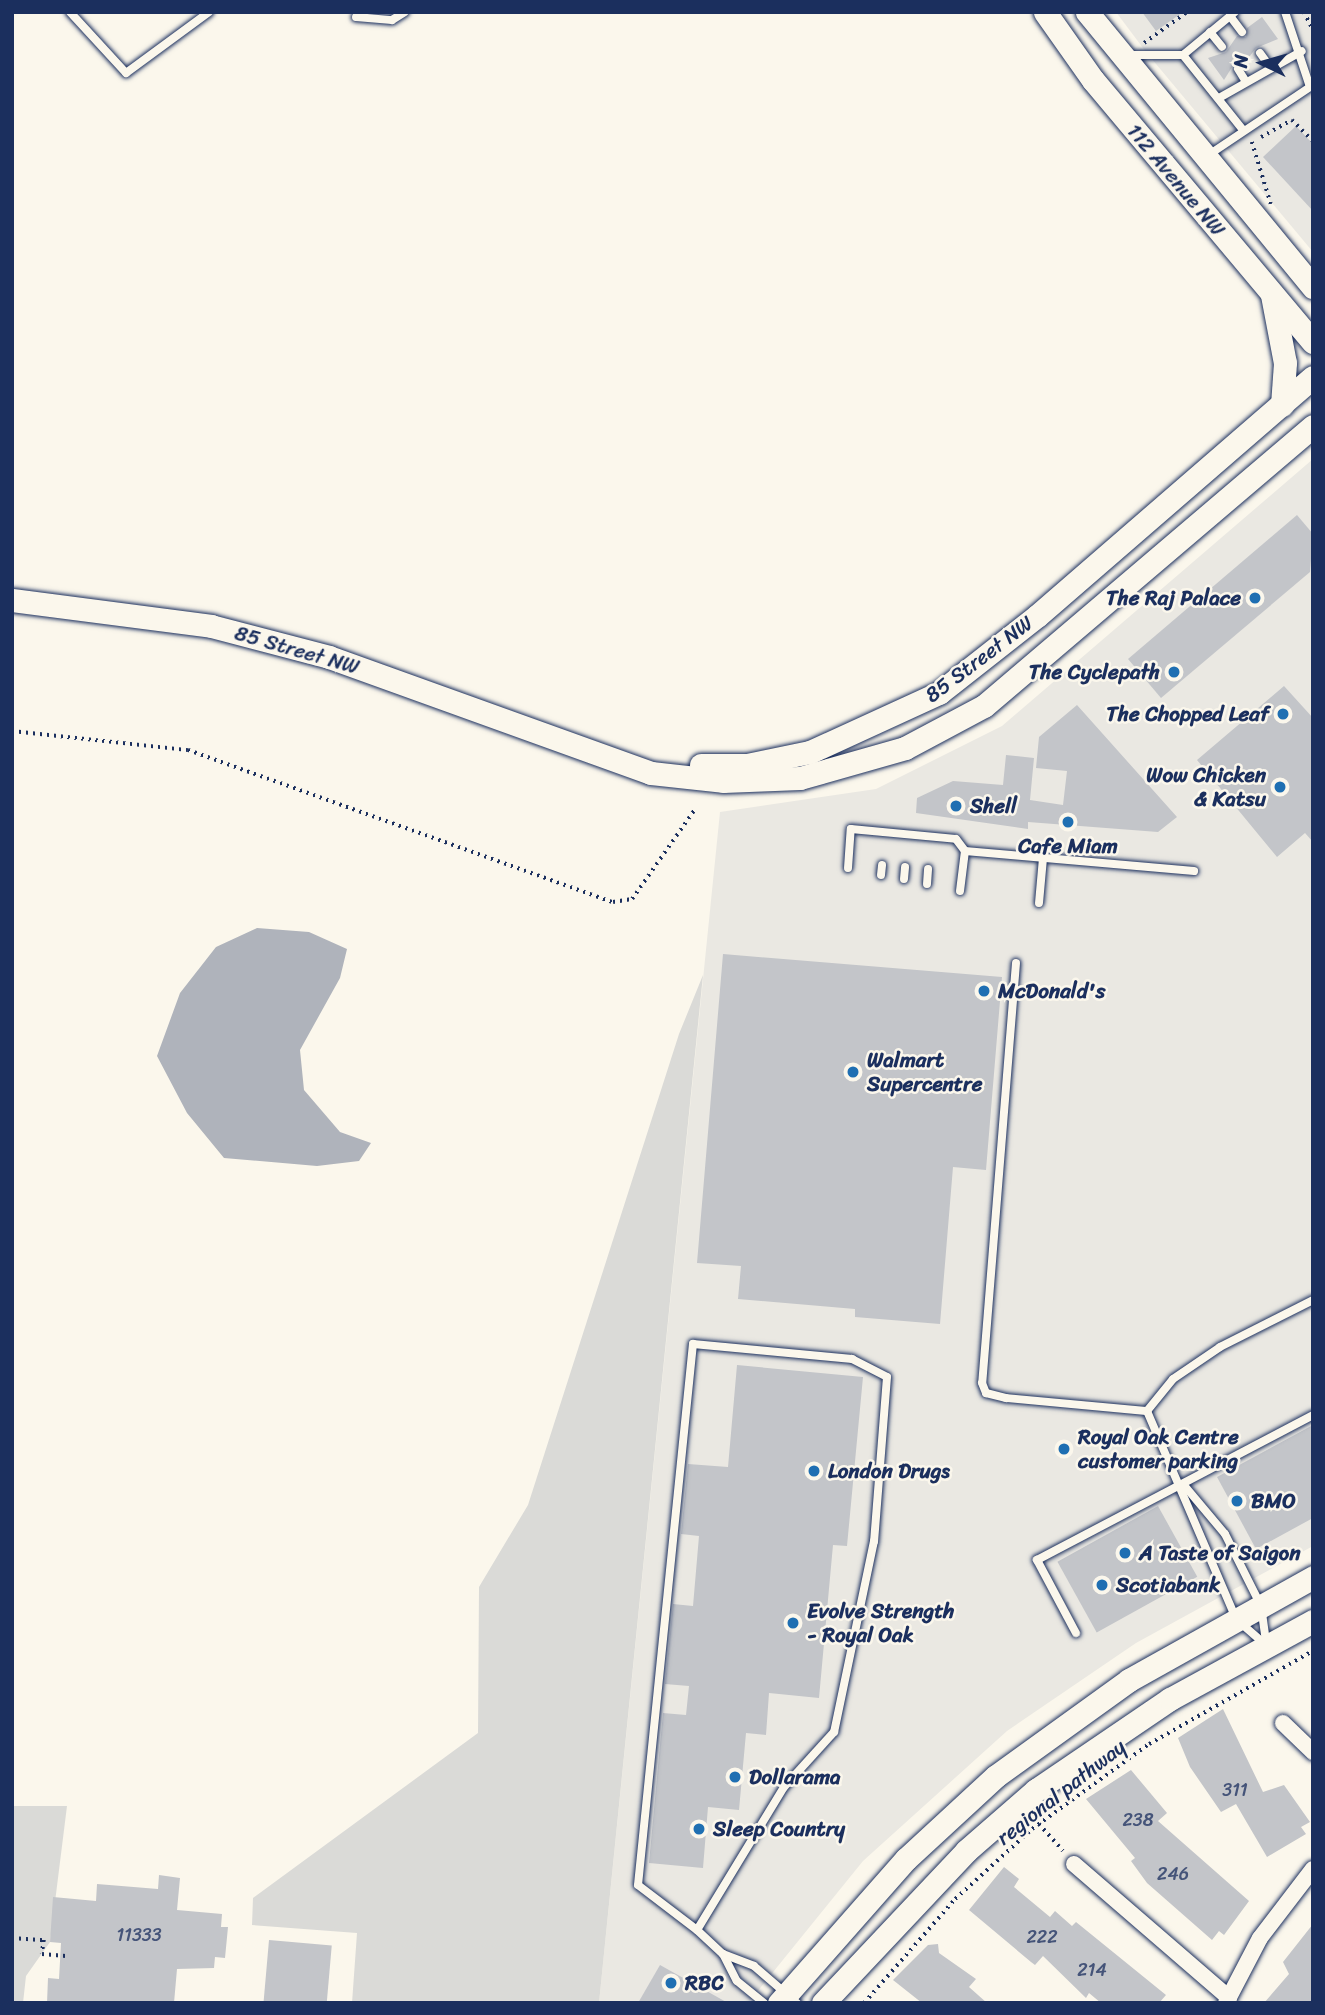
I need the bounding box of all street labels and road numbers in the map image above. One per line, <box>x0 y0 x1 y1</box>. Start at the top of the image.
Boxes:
street label: 112 Avenue NW <box>1122 119 1230 241</box>
street label: 85 Street NW <box>920 610 1038 708</box>
street label: 85 Street NW <box>232 620 362 680</box>
street label: regional pathway <box>991 1734 1131 1850</box>

